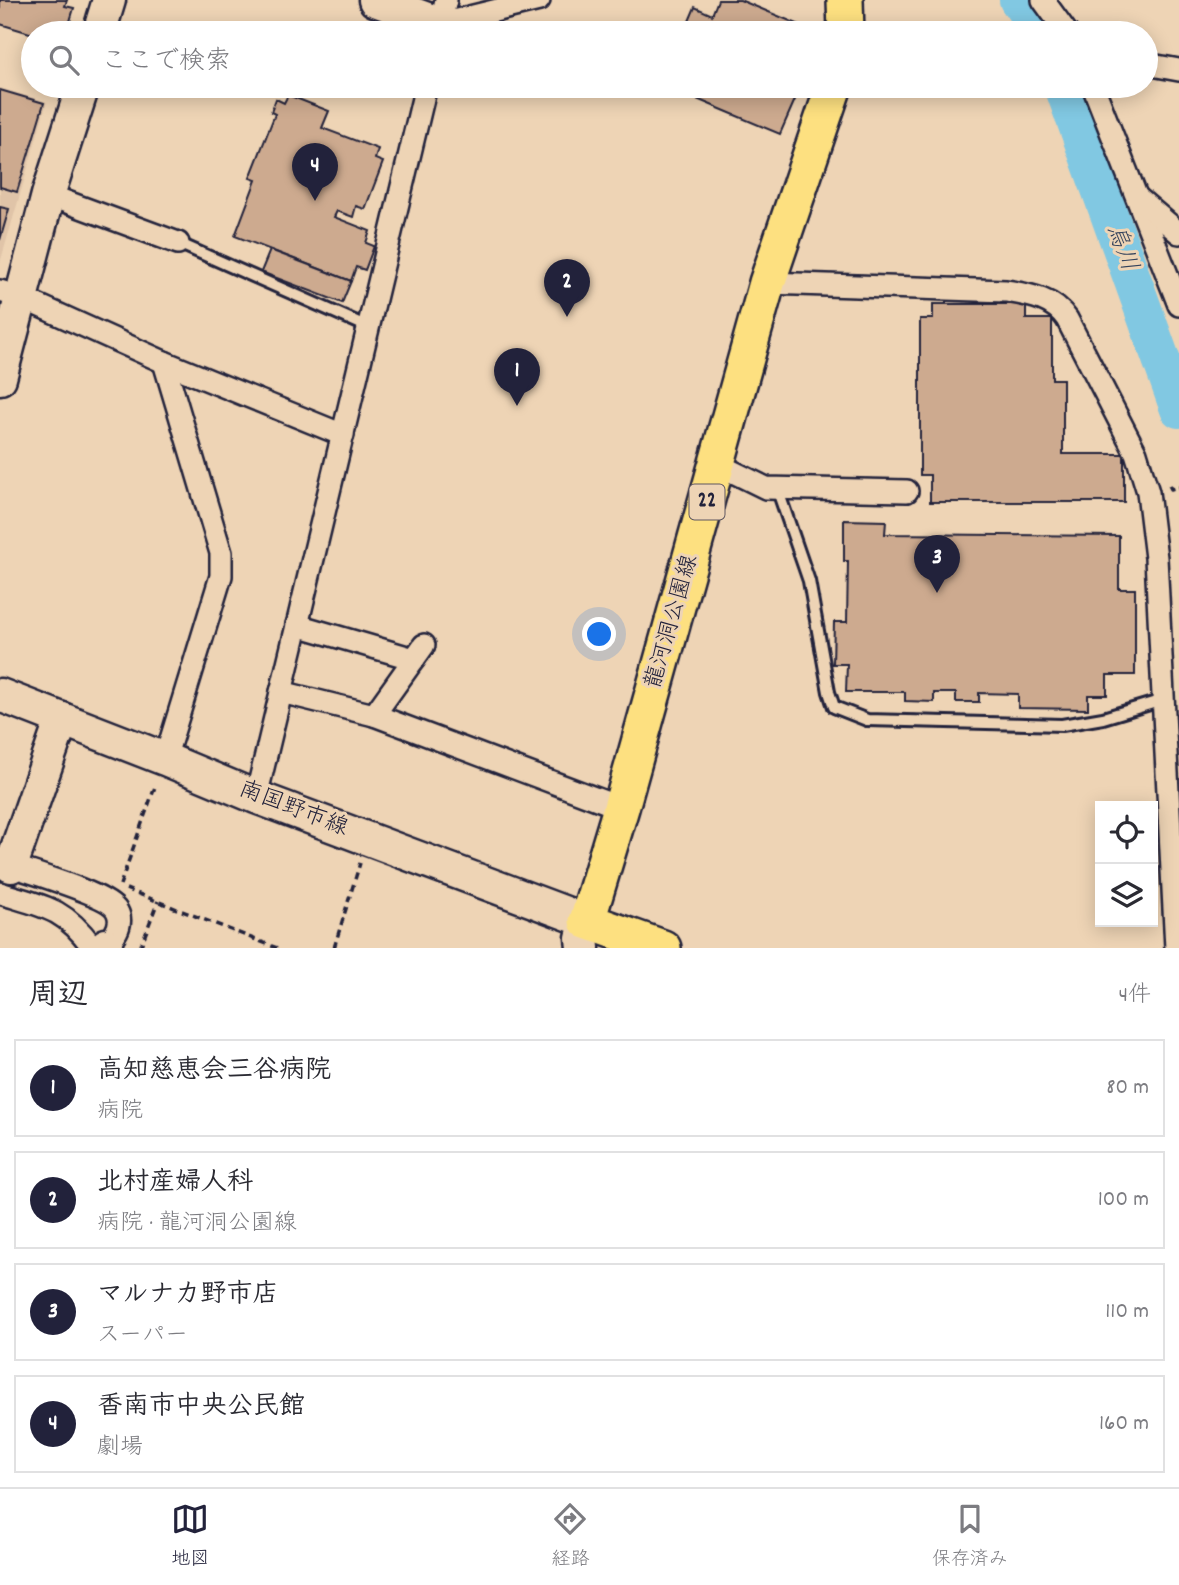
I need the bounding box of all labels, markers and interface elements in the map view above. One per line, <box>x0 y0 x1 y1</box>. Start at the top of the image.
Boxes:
search box <box>21 21 1158 98</box>
icon: search <box>45 41 83 79</box>
text: ここで検索 <box>101 44 231 81</box>
pin: 4 <box>292 143 338 201</box>
water label: 烏川 <box>1097 220 1145 276</box>
pin: 2 <box>544 259 590 317</box>
pin: 1 <box>494 348 540 406</box>
road number: 22 <box>690 484 724 520</box>
pin: 3 <box>914 535 960 593</box>
street label: 龍河洞公園線 <box>638 551 708 693</box>
your location <box>582 617 616 651</box>
street label: 南国野市線 <box>233 774 353 846</box>
map controls <box>1095 801 1158 927</box>
button: locate <box>1095 801 1158 864</box>
button: layers <box>1095 864 1158 927</box>
text: 周辺 <box>28 976 88 1019</box>
text: 4件 <box>1118 980 1151 1013</box>
text: 高知慈恵会三谷病院 <box>97 1053 331 1090</box>
text: 1 <box>50 1072 56 1105</box>
text: 80 m <box>1106 1072 1149 1105</box>
text: 病院 <box>97 1096 143 1129</box>
text: 北村産婦人科 <box>97 1165 253 1202</box>
text: 2 <box>48 1184 58 1217</box>
text: 100 m <box>1098 1184 1149 1217</box>
text: 病院 · 龍河洞公園線 <box>97 1208 297 1241</box>
text: マルナカ野市店 <box>97 1277 278 1314</box>
text: 3 <box>48 1296 58 1329</box>
text: 110 m <box>1105 1296 1149 1329</box>
text: スーパー <box>97 1320 188 1353</box>
text: 香南市中央公民館 <box>97 1389 305 1426</box>
text: 4 <box>48 1408 58 1441</box>
text: 160 m <box>1099 1408 1149 1441</box>
text: 劇場 <box>97 1432 143 1465</box>
tab: 地図 <box>171 1500 209 1574</box>
tab: 経路 <box>551 1500 590 1574</box>
tab: 保存済み <box>932 1500 1008 1574</box>

